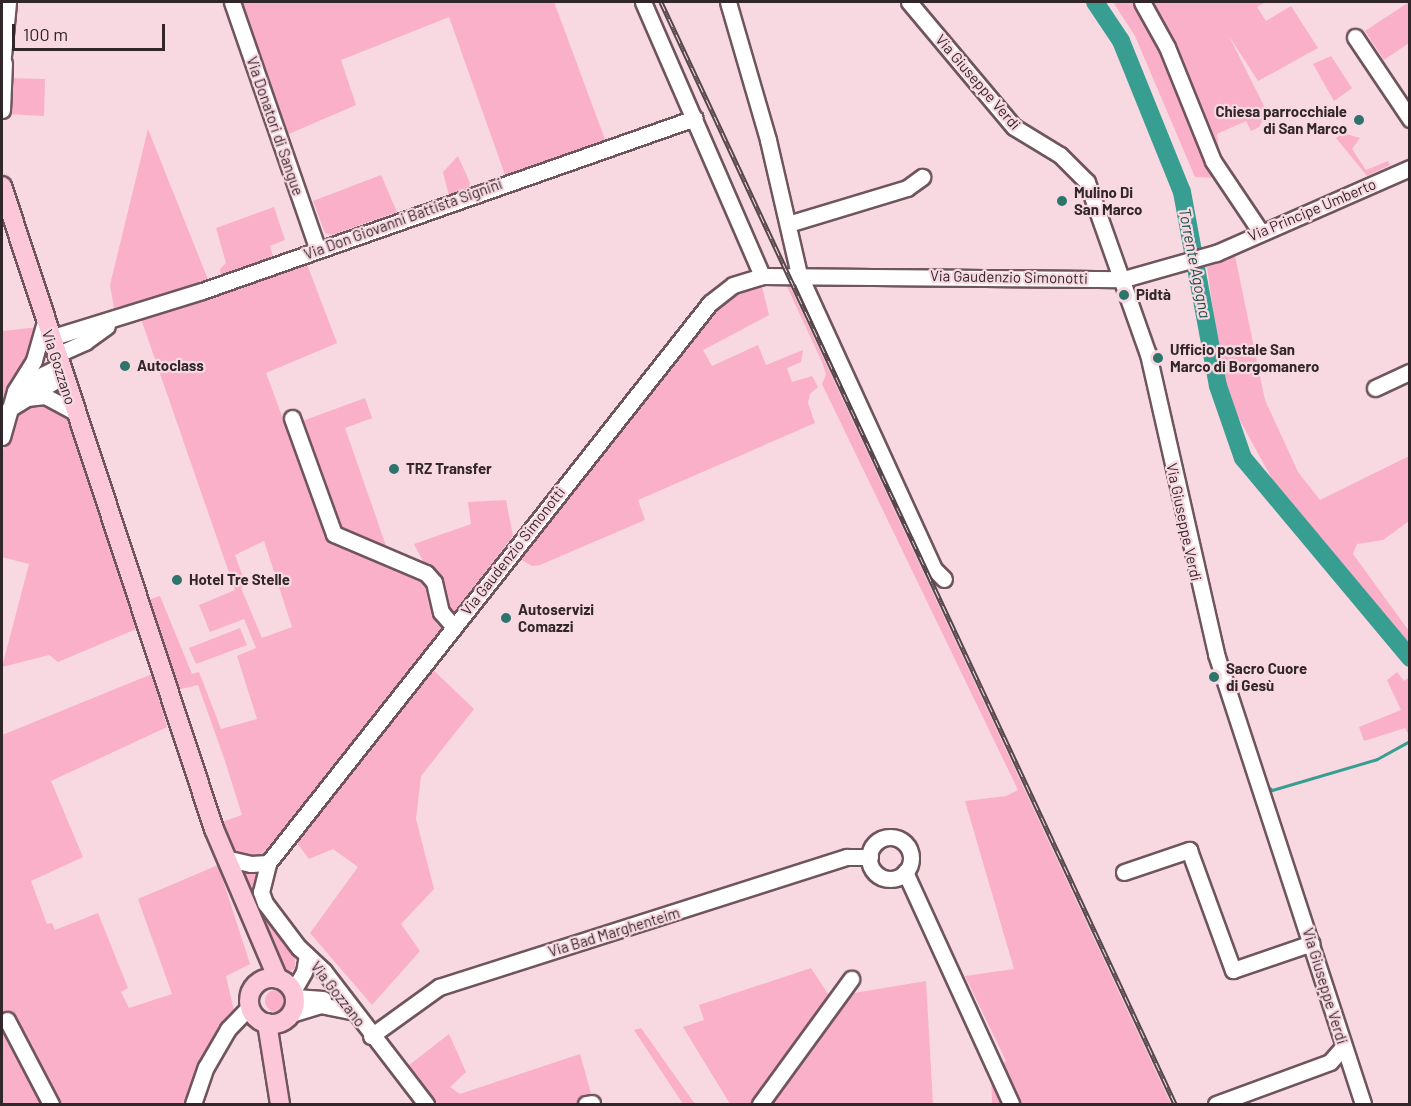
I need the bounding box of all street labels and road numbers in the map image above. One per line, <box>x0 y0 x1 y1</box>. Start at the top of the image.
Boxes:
street label: Via Giuseppe Verdi <box>932 31 1024 133</box>
street label: Via Donatori di Sangue <box>243 54 307 198</box>
street label: Via Don Giovanni Battista Signini <box>301 175 505 263</box>
street label: Via Principe Umberto <box>1245 175 1379 245</box>
street label: Via Gaudenzio Simonotti <box>930 267 1088 287</box>
street label: Via Gozzano <box>38 327 80 407</box>
street label: Via Giuseppe Verdi <box>1163 461 1205 583</box>
street label: Via Gaudenzio Simonotti <box>457 483 569 619</box>
street label: Via Bad Marghenteim <box>546 903 682 961</box>
street label: Via Giuseppe Verdi <box>1299 926 1351 1046</box>
street label: Via Gozzano <box>307 958 369 1030</box>

